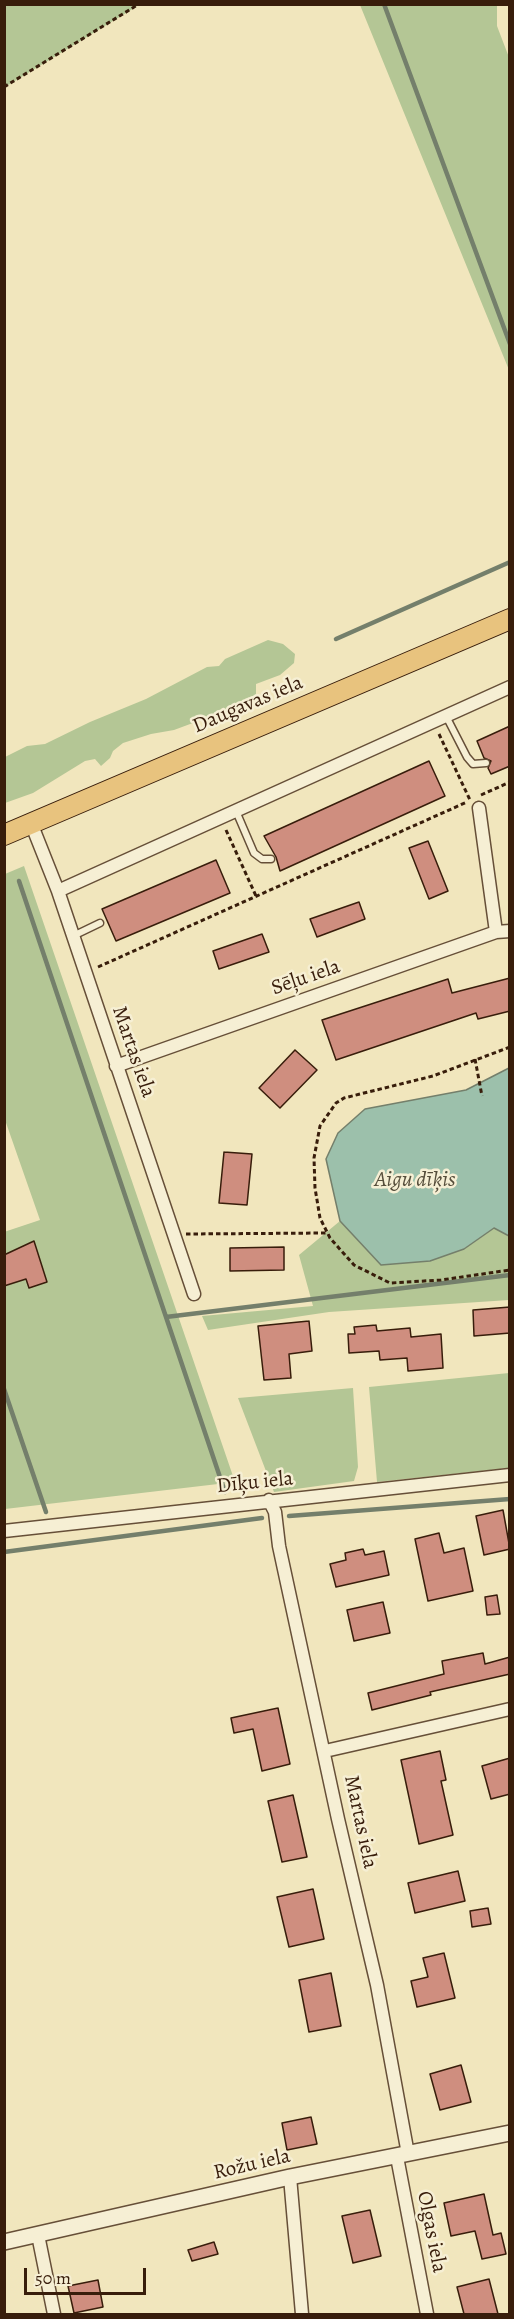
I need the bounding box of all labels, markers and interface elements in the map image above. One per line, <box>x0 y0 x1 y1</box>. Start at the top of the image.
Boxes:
street label: Daugavas iela <box>189 671 307 739</box>
street label: Sēļu iela <box>268 955 344 1001</box>
street label: Martas iela <box>106 1003 160 1101</box>
water label: Aigu dīķis <box>374 1168 456 1194</box>
street label: Dīķu iela <box>215 1466 295 1500</box>
street label: Martas iela <box>338 1773 382 1871</box>
street label: Rožu iela <box>211 2144 293 2186</box>
street label: Olgas iela <box>411 2189 451 2275</box>
scale bar <box>27 2256 148 2294</box>
text: 50 m <box>35 2266 71 2290</box>

